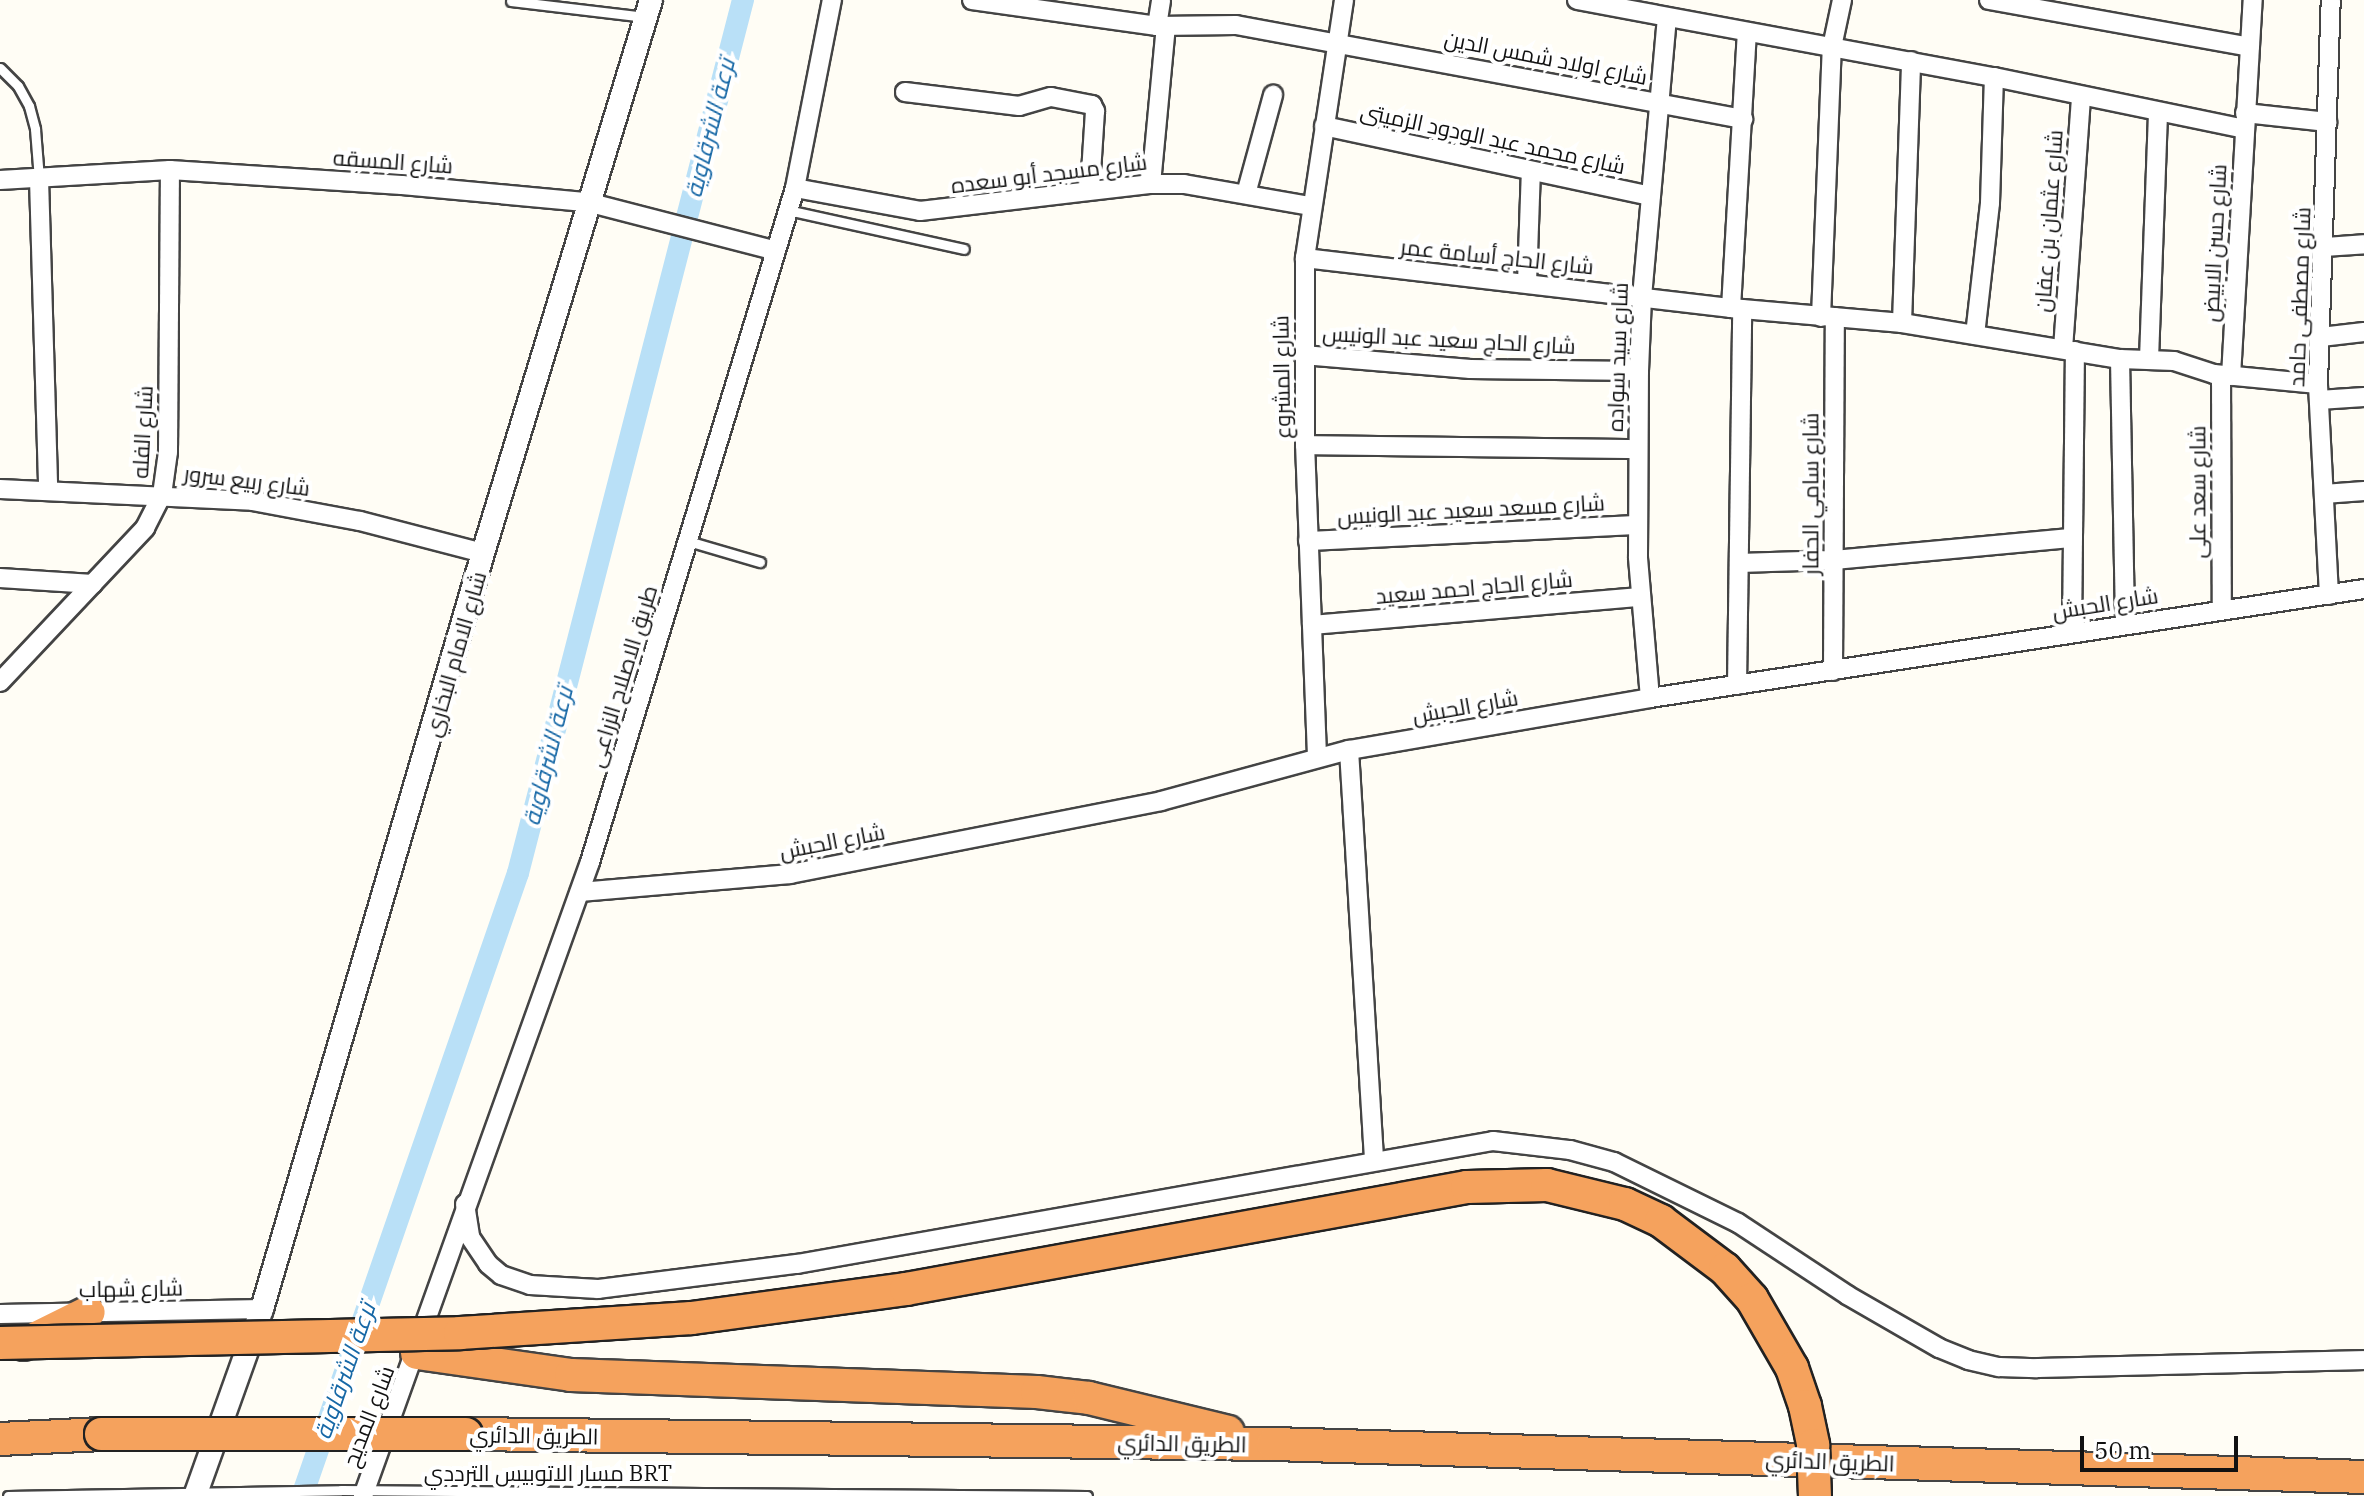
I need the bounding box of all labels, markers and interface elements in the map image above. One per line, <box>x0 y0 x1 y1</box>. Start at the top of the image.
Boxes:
street label: شارع اولاد شمس الدين <box>1442 24 1650 90</box>
water label: ترعة الشرقاوية <box>679 55 741 201</box>
street label: شارع محمد عبد الودود الزميتى <box>1358 97 1628 179</box>
street label: شارع عثمان بن عفان <box>2028 129 2068 313</box>
street label: شارع المسقه <box>332 144 454 178</box>
street label: شارع مسجد أبو سعده <box>949 148 1149 198</box>
street label: شارع حسن الابيض <box>2197 163 2231 323</box>
street label: شارع مصطفى حامد <box>2283 206 2315 388</box>
street label: شارع الحاج أسامة عمر <box>1399 233 1595 279</box>
street label: شارع سيد سواده <box>1601 282 1633 432</box>
street label: شارع المشروع <box>1267 315 1295 439</box>
street label: شارع الحاج سعيد عبد الونيس <box>1322 319 1576 359</box>
street label: شارع الفله <box>126 385 158 479</box>
street label: شارع سامي الحفار <box>1797 413 1823 575</box>
street label: شارع سعد على <box>2184 426 2210 558</box>
street label: شارع ربيع سرور <box>182 459 312 501</box>
street label: شارع مسعد سعيد عبد الونيس <box>1337 489 1605 529</box>
street label: شارع الحاج احمد سعيد <box>1374 565 1574 609</box>
street label: شارع الامام البخاري <box>419 568 491 740</box>
street label: طريق الاصلاح الزراعى <box>582 582 662 770</box>
street label: شارع الحبش <box>2050 582 2160 624</box>
water label: ترعة الشرقاوية <box>517 683 579 829</box>
street label: شارع الحبش <box>1410 684 1520 728</box>
street label: شارع الحبش <box>777 818 887 864</box>
street label: شارع شهاب <box>79 1274 183 1302</box>
water label: ترعة الشرقاوية <box>308 1299 382 1443</box>
street label: شارع المديح <box>337 1362 399 1470</box>
scale bar <box>2084 1420 2242 1470</box>
street label: الطريق الدائري <box>469 1421 599 1449</box>
street label: الطريق الدائري <box>1117 1429 1247 1457</box>
text: 50 m <box>2094 1434 2151 1466</box>
street label: الطريق الدائري <box>1765 1446 1895 1476</box>
street label: مسار الاتوبيس الترددي BRT <box>424 1460 672 1486</box>

